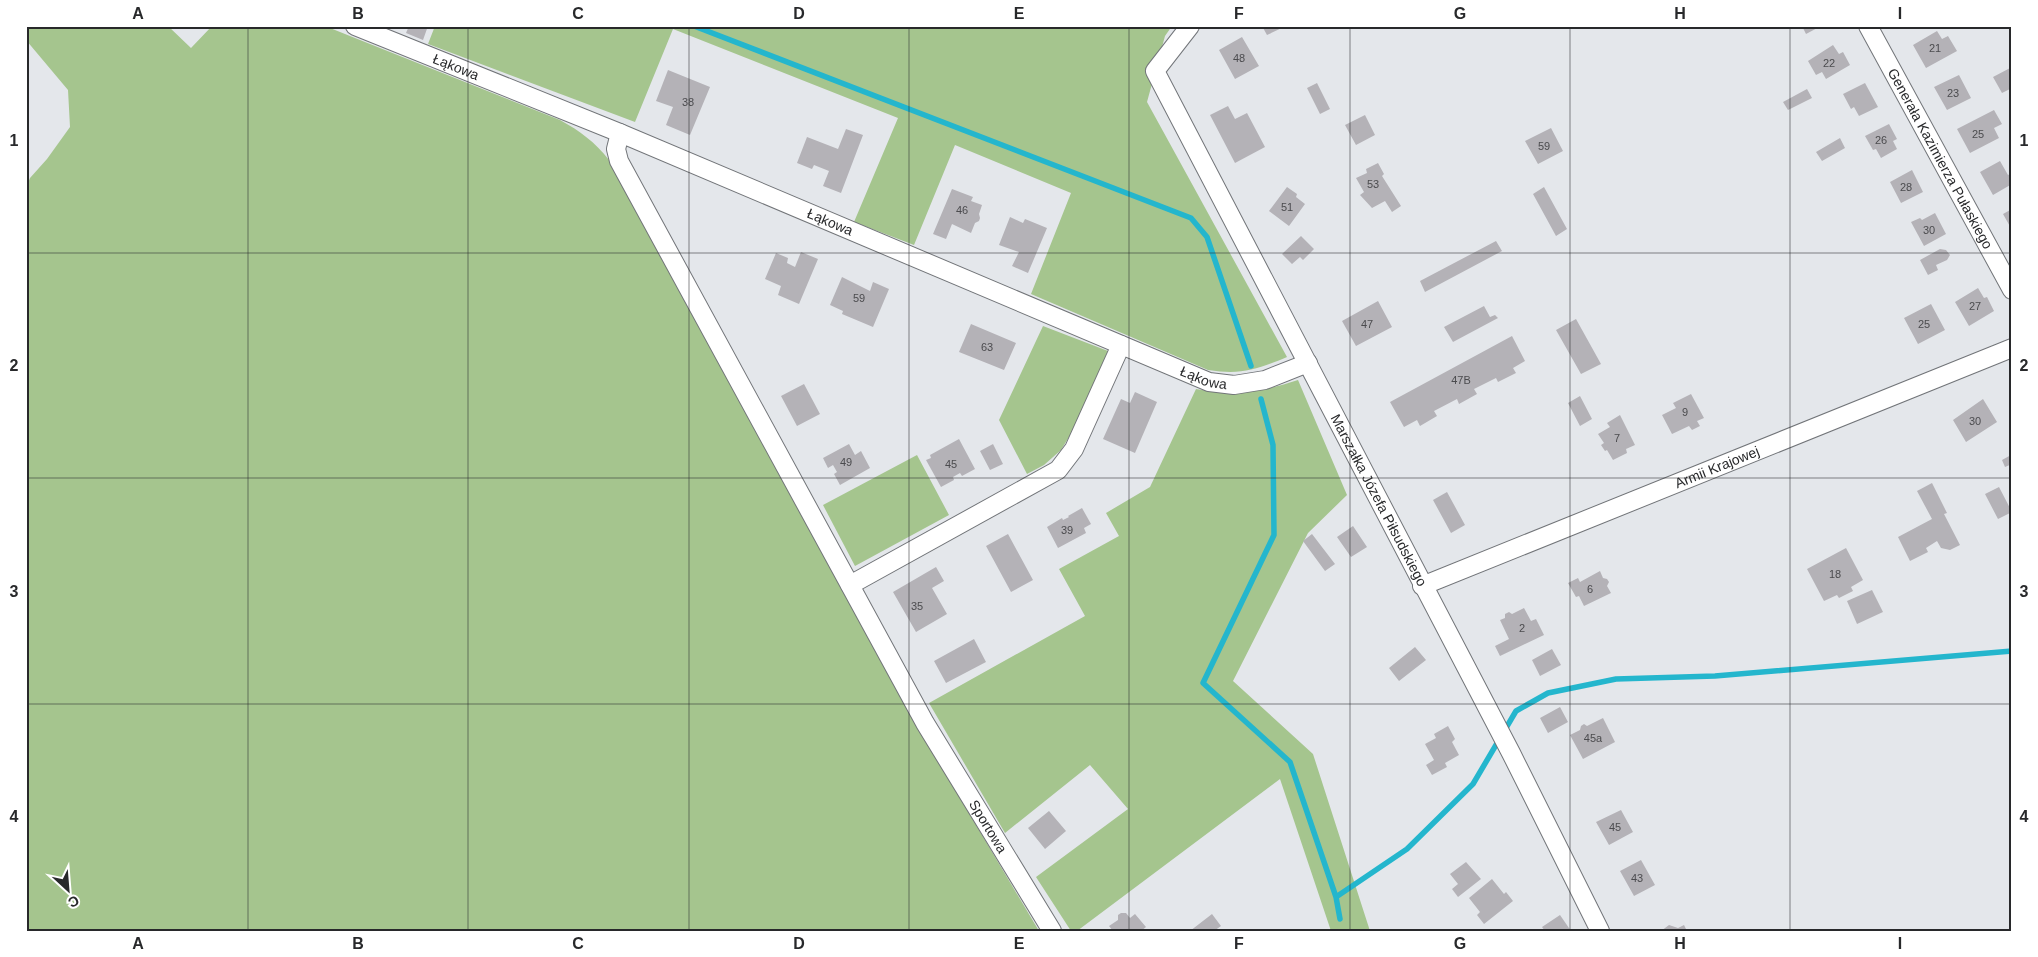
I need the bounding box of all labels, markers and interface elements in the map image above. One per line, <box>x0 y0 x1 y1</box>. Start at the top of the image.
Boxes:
text: A <box>132 5 144 22</box>
text: B <box>352 5 364 22</box>
text: C <box>572 5 584 22</box>
text: D <box>793 5 805 22</box>
text: E <box>1014 5 1025 22</box>
text: F <box>1234 5 1244 22</box>
text: G <box>1454 5 1466 22</box>
text: H <box>1674 5 1686 22</box>
text: I <box>1898 5 1902 22</box>
house number: 21 <box>1929 42 1941 54</box>
street label: Łąkowa <box>431 50 482 83</box>
house number: 48 <box>1233 52 1245 64</box>
house number: 22 <box>1823 57 1835 69</box>
street label: Generała Kazimierza Pułaskiego <box>1885 65 1996 252</box>
house number: 23 <box>1947 87 1959 99</box>
house number: 38 <box>682 96 694 108</box>
house number: 25 <box>1972 128 1984 140</box>
text: 1 <box>10 132 19 149</box>
text: 1 <box>2020 132 2029 149</box>
house number: 26 <box>1875 134 1887 146</box>
house number: 59 <box>1538 140 1550 152</box>
house number: 53 <box>1367 178 1379 190</box>
house number: 28 <box>1900 181 1912 193</box>
house number: 51 <box>1281 201 1293 213</box>
house number: 46 <box>956 204 968 216</box>
street label: Łąkowa <box>805 205 856 239</box>
house number: 30 <box>1923 224 1935 236</box>
house number: 59 <box>853 292 865 304</box>
house number: 27 <box>1969 300 1981 312</box>
house number: 47 <box>1361 318 1373 330</box>
house number: 25 <box>1918 318 1930 330</box>
house number: 63 <box>981 341 993 353</box>
text: 2 <box>10 357 19 374</box>
text: 2 <box>2020 357 2029 374</box>
street label: Łąkowa <box>1178 363 1228 392</box>
house number: 47B <box>1451 374 1471 386</box>
house number: 9 <box>1682 406 1688 418</box>
street label: Marszałka Józefa Piłsudskiego <box>1328 411 1430 589</box>
house number: 30 <box>1969 415 1981 427</box>
house number: 7 <box>1614 432 1620 444</box>
street label: Armii Krajowej <box>1672 443 1761 491</box>
house number: 49 <box>840 456 852 468</box>
house number: 45 <box>945 458 957 470</box>
house number: 39 <box>1061 524 1073 536</box>
house number: 18 <box>1829 568 1841 580</box>
text: 3 <box>10 583 19 600</box>
house number: 6 <box>1587 583 1593 595</box>
text: 3 <box>2020 583 2029 600</box>
house number: 35 <box>911 600 923 612</box>
house number: 2 <box>1519 622 1525 634</box>
house number: 45a <box>1584 732 1603 744</box>
street label: Sportowa <box>966 797 1011 856</box>
text: 4 <box>10 808 19 825</box>
text: 4 <box>2020 808 2029 825</box>
house number: 45 <box>1609 821 1621 833</box>
north arrow <box>42 864 92 914</box>
house number: 43 <box>1631 872 1643 884</box>
text: С <box>66 892 82 911</box>
text: A <box>132 935 144 952</box>
text: B <box>352 935 364 952</box>
text: C <box>572 935 584 952</box>
text: D <box>793 935 805 952</box>
text: E <box>1014 935 1025 952</box>
text: F <box>1234 935 1244 952</box>
text: G <box>1454 935 1466 952</box>
text: H <box>1674 935 1686 952</box>
text: I <box>1898 935 1902 952</box>

